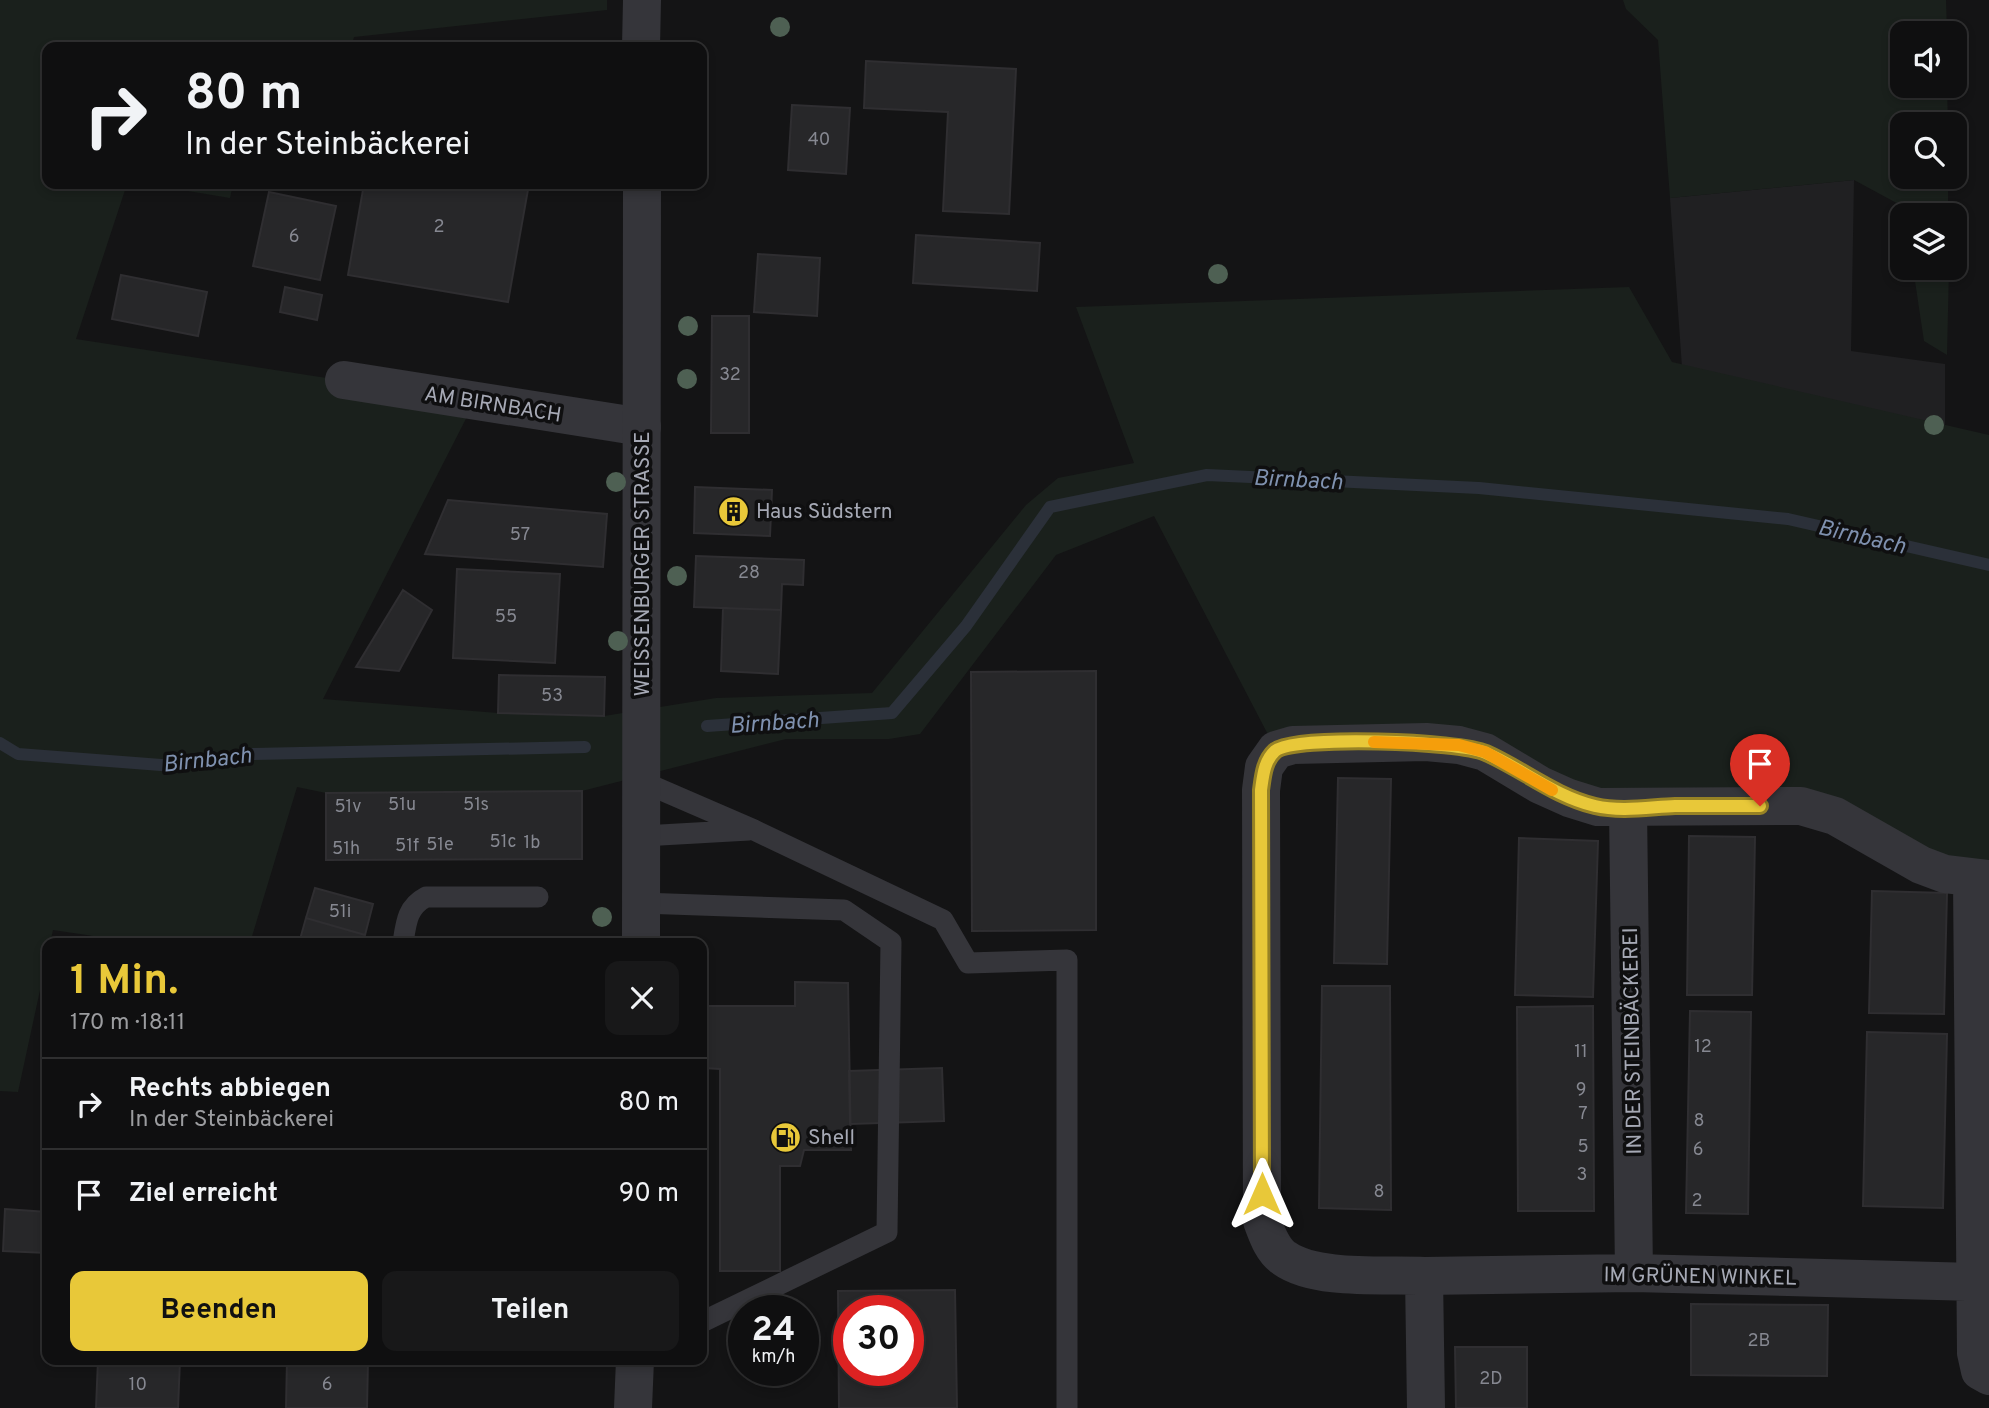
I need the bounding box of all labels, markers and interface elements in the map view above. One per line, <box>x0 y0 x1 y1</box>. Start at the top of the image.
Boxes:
map controls <box>1890 21 1967 280</box>
button: sound <box>1890 21 1967 98</box>
text: 80 m <box>185 65 302 127</box>
icon: right <box>70 70 161 161</box>
button: search <box>1890 112 1967 189</box>
text: In der Steinbäckerei <box>185 126 470 166</box>
house number: 40 <box>808 129 830 152</box>
button: layers <box>1890 203 1967 280</box>
house number: 2 <box>433 216 445 239</box>
house number: 6 <box>289 226 299 249</box>
house number: 32 <box>719 364 741 387</box>
street label: AM BIRNBACH <box>422 381 563 430</box>
street label: WEISSENBURGER STRASSE <box>630 431 657 697</box>
water label: Birnbach <box>1252 465 1344 498</box>
building icon: Haus Südstern <box>716 494 750 528</box>
place label: Haus Südstern <box>756 499 893 526</box>
water label: Birnbach <box>1815 514 1909 563</box>
house number: 57 <box>510 524 530 547</box>
house number: 28 <box>738 562 760 585</box>
house number: 55 <box>495 606 517 629</box>
house number: 53 <box>541 685 563 708</box>
water label: Birnbach <box>729 707 820 742</box>
pin <box>1730 734 1790 806</box>
water label: Birnbach <box>161 742 254 781</box>
icon: arrive <box>1741 745 1779 783</box>
house number: 51u <box>388 794 416 817</box>
house number: 51s <box>463 794 489 817</box>
house number: 51v <box>334 796 362 819</box>
house number: 51c <box>490 831 516 854</box>
house number: 1b <box>524 832 540 855</box>
house number: 51e <box>426 834 454 857</box>
house number: 51f <box>395 835 419 858</box>
house number: 51h <box>332 838 360 861</box>
house number: 51i <box>329 901 351 924</box>
street label: IN DER STEINBÄCKEREI <box>1618 927 1649 1155</box>
text: 1 Min. <box>70 956 179 1009</box>
button: close <box>605 961 679 1035</box>
text: 170 m · 18:11 <box>70 1009 185 1038</box>
house number: 12 <box>1694 1036 1712 1059</box>
house number: 11 <box>1574 1041 1588 1064</box>
text: Rechts abbiegen <box>129 1073 331 1106</box>
house number: 9 <box>1576 1079 1586 1102</box>
icon: right <box>70 1085 108 1123</box>
text: 80 m <box>619 1087 679 1120</box>
house number: 7 <box>1578 1103 1588 1126</box>
text: In der Steinbäckerei <box>129 1106 334 1135</box>
house number: 8 <box>1694 1110 1705 1133</box>
fuel station icon: Shell <box>768 1120 802 1154</box>
place label: Shell <box>808 1125 855 1152</box>
house number: 5 <box>1577 1136 1589 1159</box>
house number: 6 <box>1693 1139 1703 1162</box>
position arrow <box>1225 1157 1299 1231</box>
house number: 3 <box>1577 1164 1587 1187</box>
icon: arrive <box>70 1176 108 1214</box>
text: Ziel erreicht <box>129 1178 278 1211</box>
text: 90 m <box>619 1178 679 1211</box>
house number: 8 <box>1374 1181 1385 1204</box>
house number: 2 <box>1691 1190 1703 1213</box>
street label: IM GRÜNEN WINKEL <box>1603 1262 1797 1293</box>
button: Beenden <box>70 1271 368 1351</box>
button: Teilen <box>382 1271 679 1351</box>
speed limit sign: 30 <box>833 1295 924 1386</box>
text: 24 <box>752 1309 795 1353</box>
house number: 2B <box>1748 1330 1770 1353</box>
text: km/h <box>752 1346 795 1369</box>
house number: 2D <box>1479 1368 1503 1391</box>
house number: 10 <box>129 1374 147 1397</box>
house number: 6 <box>322 1374 332 1397</box>

